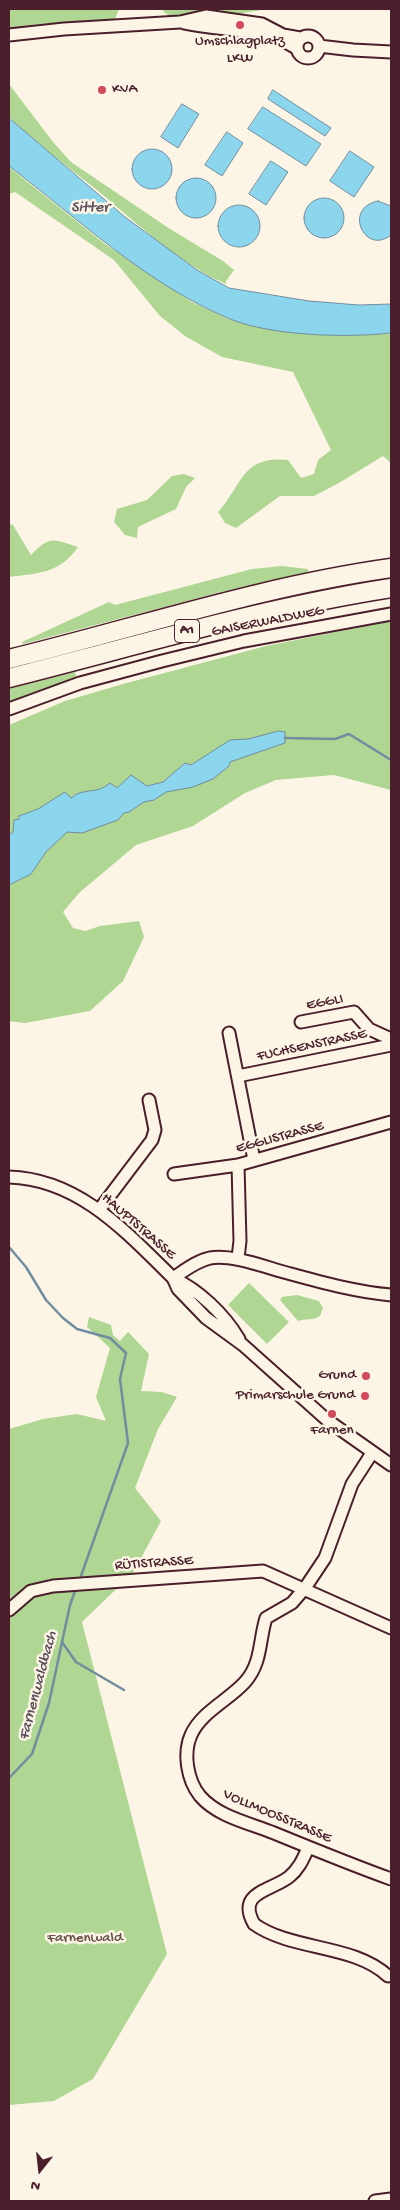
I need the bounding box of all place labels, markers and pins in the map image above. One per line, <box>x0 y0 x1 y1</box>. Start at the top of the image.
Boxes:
marker: Umschlagplatz LKW <box>234 19 246 31</box>
place label: Umschlagplatz LKW <box>195 33 285 68</box>
place label: KVA <box>112 81 137 99</box>
marker: KVA <box>96 84 108 96</box>
place label: Grund <box>318 1367 356 1385</box>
marker: Grund <box>360 1370 372 1382</box>
place label: Primarschule Grund <box>236 1387 355 1405</box>
marker: Primarschule Grund <box>359 1390 371 1402</box>
marker: Farnen <box>326 1408 338 1420</box>
place label: Farnen <box>310 1422 354 1440</box>

